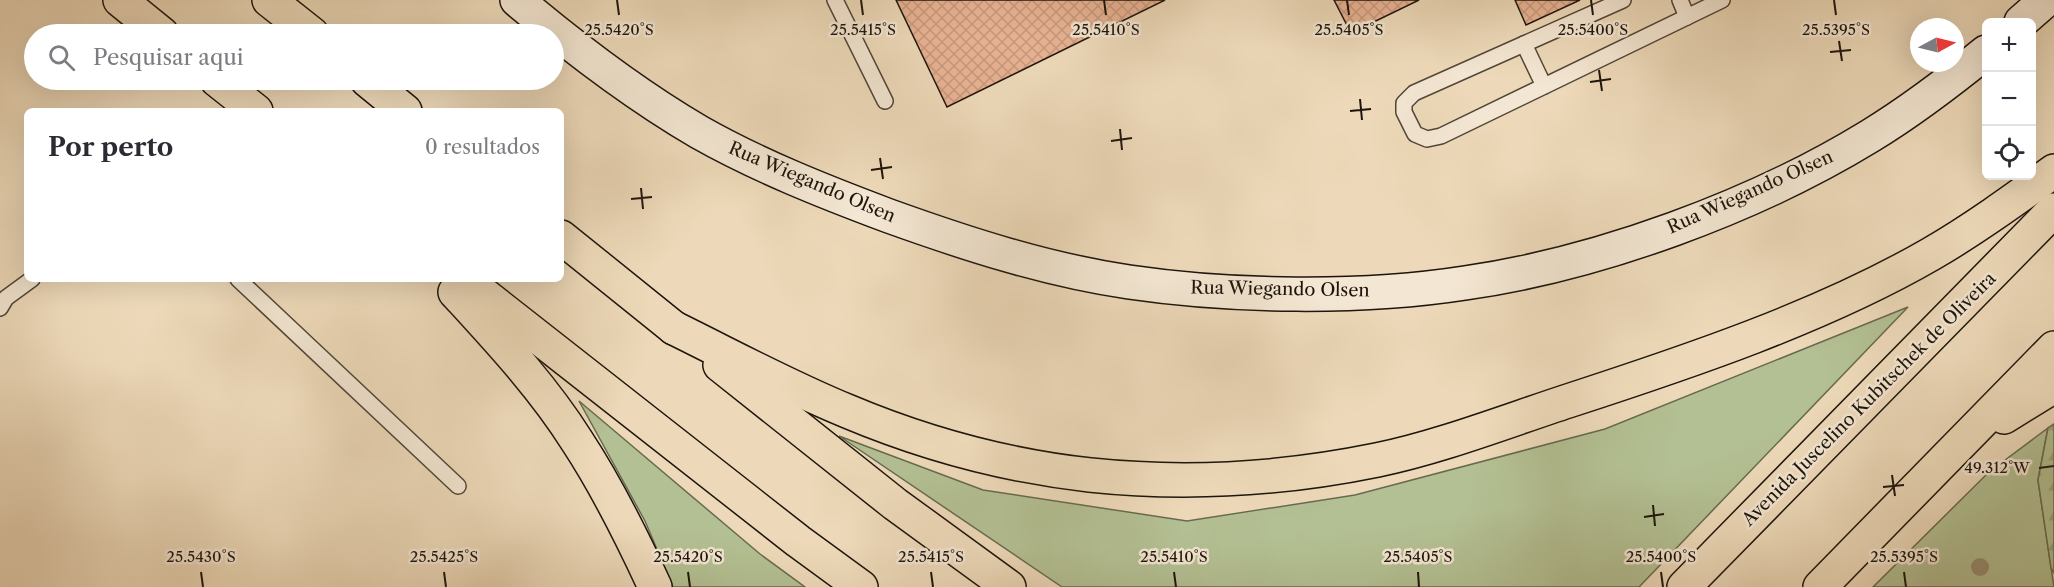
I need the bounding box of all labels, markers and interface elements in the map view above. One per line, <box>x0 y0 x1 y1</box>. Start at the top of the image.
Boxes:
north arrow <box>1910 18 1964 72</box>
map controls <box>1982 18 2036 180</box>
button: + <box>1982 18 2036 72</box>
text: 25.5420°S <box>584 20 654 39</box>
text: 25.5415°S <box>830 20 896 39</box>
text: 25.5410°S <box>1072 20 1140 39</box>
text: 25.5405°S <box>1314 20 1384 39</box>
text: 25.5400°S <box>1558 20 1628 39</box>
text: 25.5395°S <box>1802 20 1870 39</box>
search box <box>24 24 564 90</box>
icon: search <box>45 41 78 74</box>
text: Pesquisar aqui <box>93 44 243 71</box>
button: − <box>1982 72 2036 126</box>
button: locate <box>1982 126 2036 180</box>
text: Por perto <box>48 131 173 163</box>
text: 0 resultados <box>425 135 540 159</box>
street label: Rua Wiegando Olsen <box>725 137 899 227</box>
street label: Rua Wiegando Olsen <box>1664 146 1836 238</box>
street label: Avenida Juscelino Kubitschek de Oliveira <box>1737 267 2001 531</box>
street label: Rua Wiegando Olsen <box>1190 276 1370 302</box>
text: 49.312°W <box>1964 458 2030 477</box>
text: 25.5430°S <box>166 547 236 566</box>
text: 25.5425°S <box>410 547 478 566</box>
text: 25.5420°S <box>653 547 723 566</box>
text: 25.5415°S <box>898 547 964 566</box>
text: 25.5410°S <box>1140 547 1208 566</box>
text: 25.5405°S <box>1383 547 1453 566</box>
text: 25.5400°S <box>1626 547 1696 566</box>
text: 25.5395°S <box>1870 547 1938 566</box>

